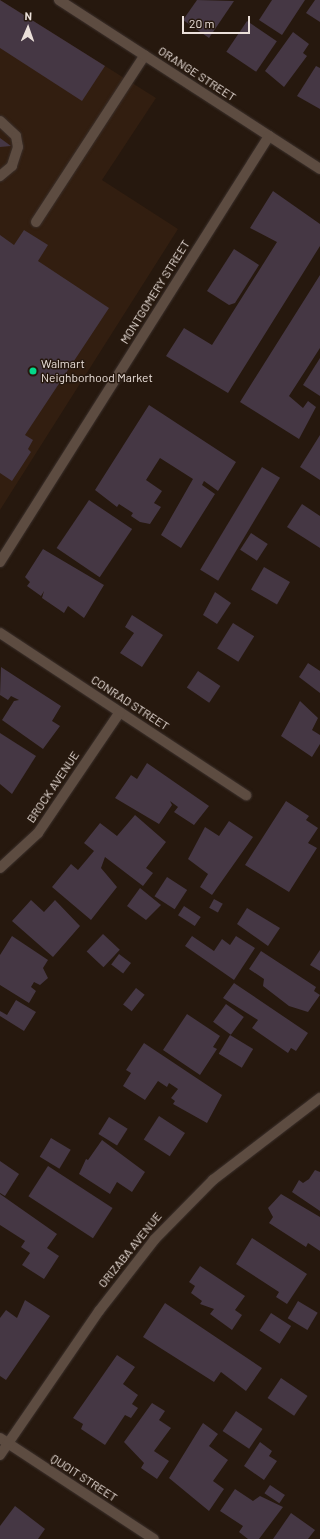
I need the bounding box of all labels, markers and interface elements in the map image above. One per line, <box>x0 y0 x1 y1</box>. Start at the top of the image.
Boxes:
north arrow <box>8 8 48 48</box>
scale bar <box>184 8 252 34</box>
text: N <box>25 9 32 22</box>
text: 20 m <box>189 16 215 30</box>
street label: ORANGE STREET <box>155 43 239 105</box>
street label: MONTGOMERY STREET <box>117 237 193 347</box>
place label: Walmart Neighborhood Market <box>41 357 153 385</box>
marker: Walmart Neighborhood Market <box>28 366 38 376</box>
street label: CONRAD STREET <box>88 672 172 734</box>
street label: BROCK AVENUE <box>24 748 82 826</box>
street label: ORIZABA AVENUE <box>95 1209 165 1291</box>
street label: QUOIT STREET <box>48 1451 120 1505</box>

